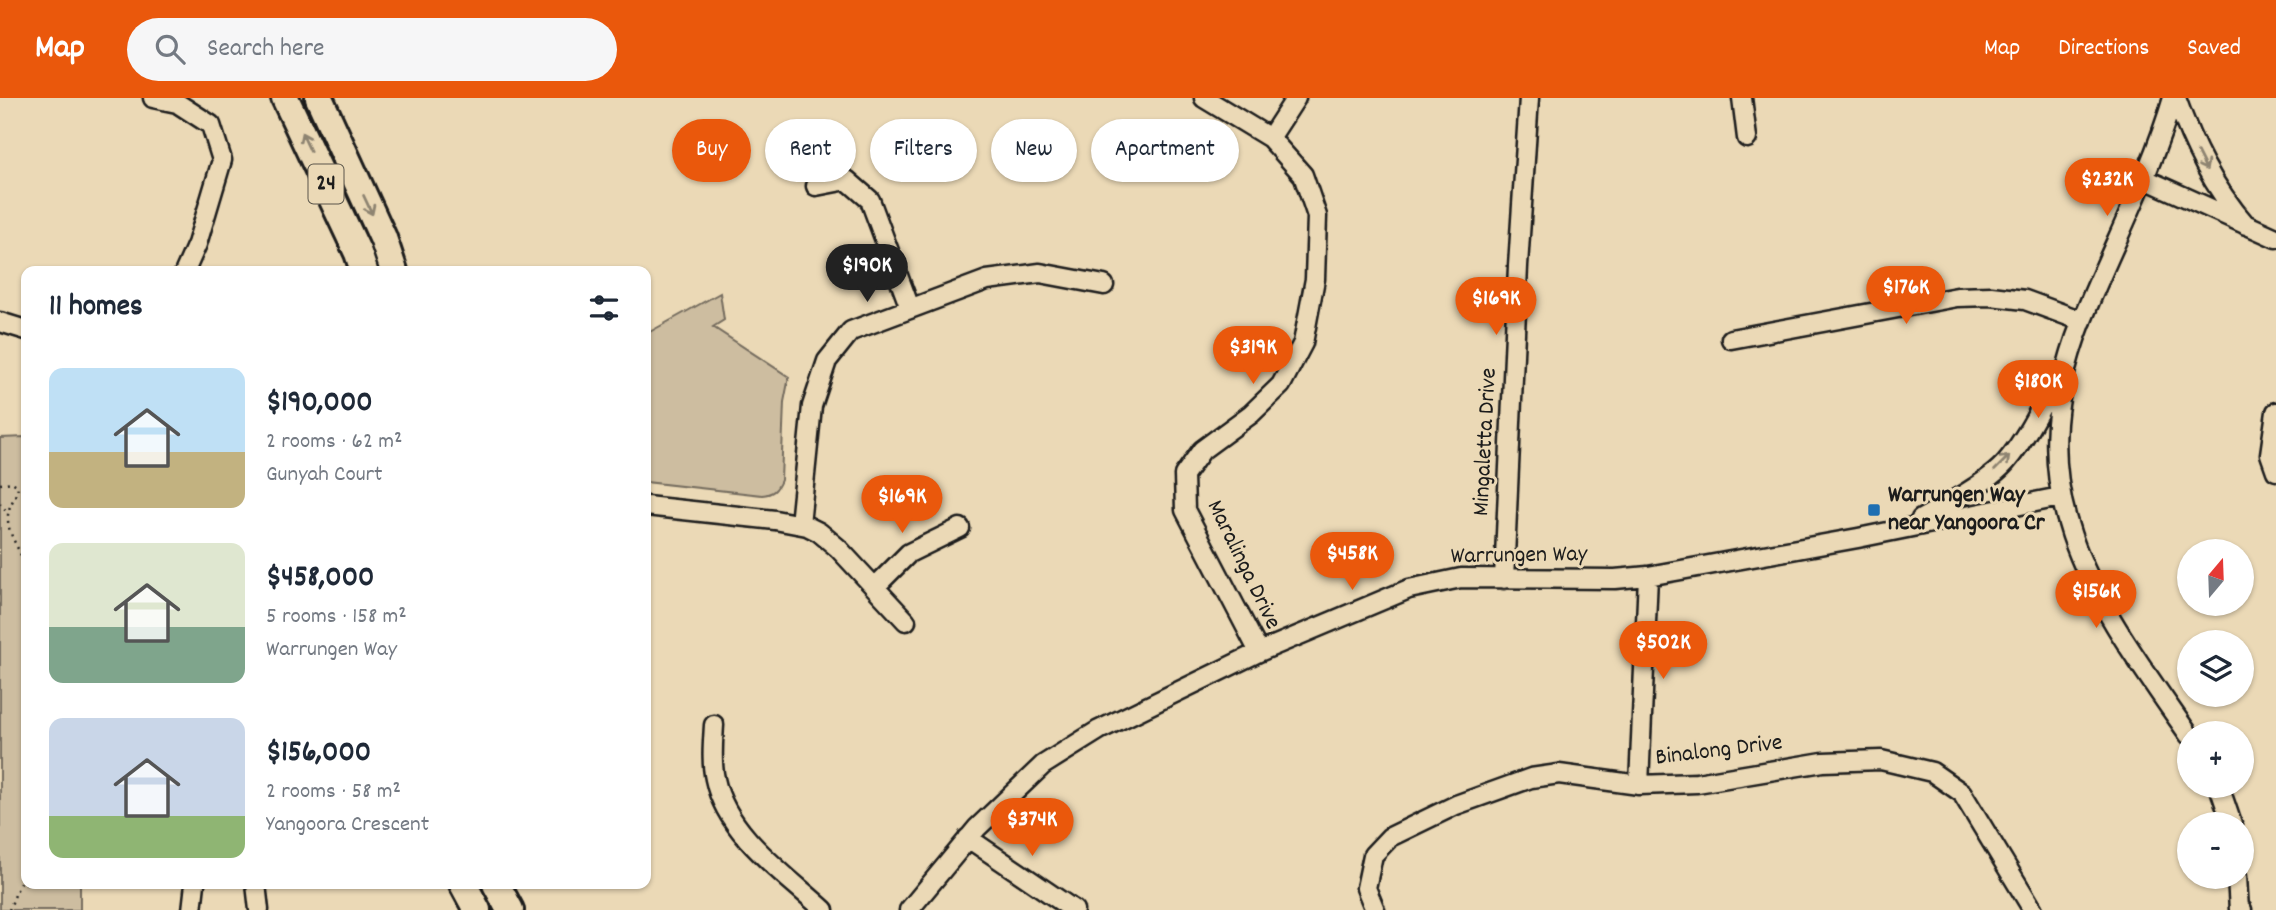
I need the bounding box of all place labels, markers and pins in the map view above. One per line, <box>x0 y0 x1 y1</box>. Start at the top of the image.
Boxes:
pin: $232K <box>2058 158 2156 218</box>
pin: $190K <box>818 244 916 304</box>
pin: $176K <box>1857 266 1955 326</box>
pin: $169K <box>1447 278 1545 337</box>
pin: $319K <box>1204 327 1302 386</box>
pin: $180K <box>1989 360 2087 420</box>
pin: $169K <box>853 476 951 535</box>
place label: Warrungen Way near Yangoora Cr <box>1888 479 2046 541</box>
marker: Warrungen Way near Yangoora Cr <box>1866 502 1882 518</box>
pin: $458K <box>1303 532 1401 592</box>
pin: $156K <box>2047 570 2145 630</box>
pin: $502K <box>1614 622 1712 681</box>
pin: $374K <box>983 798 1081 858</box>

